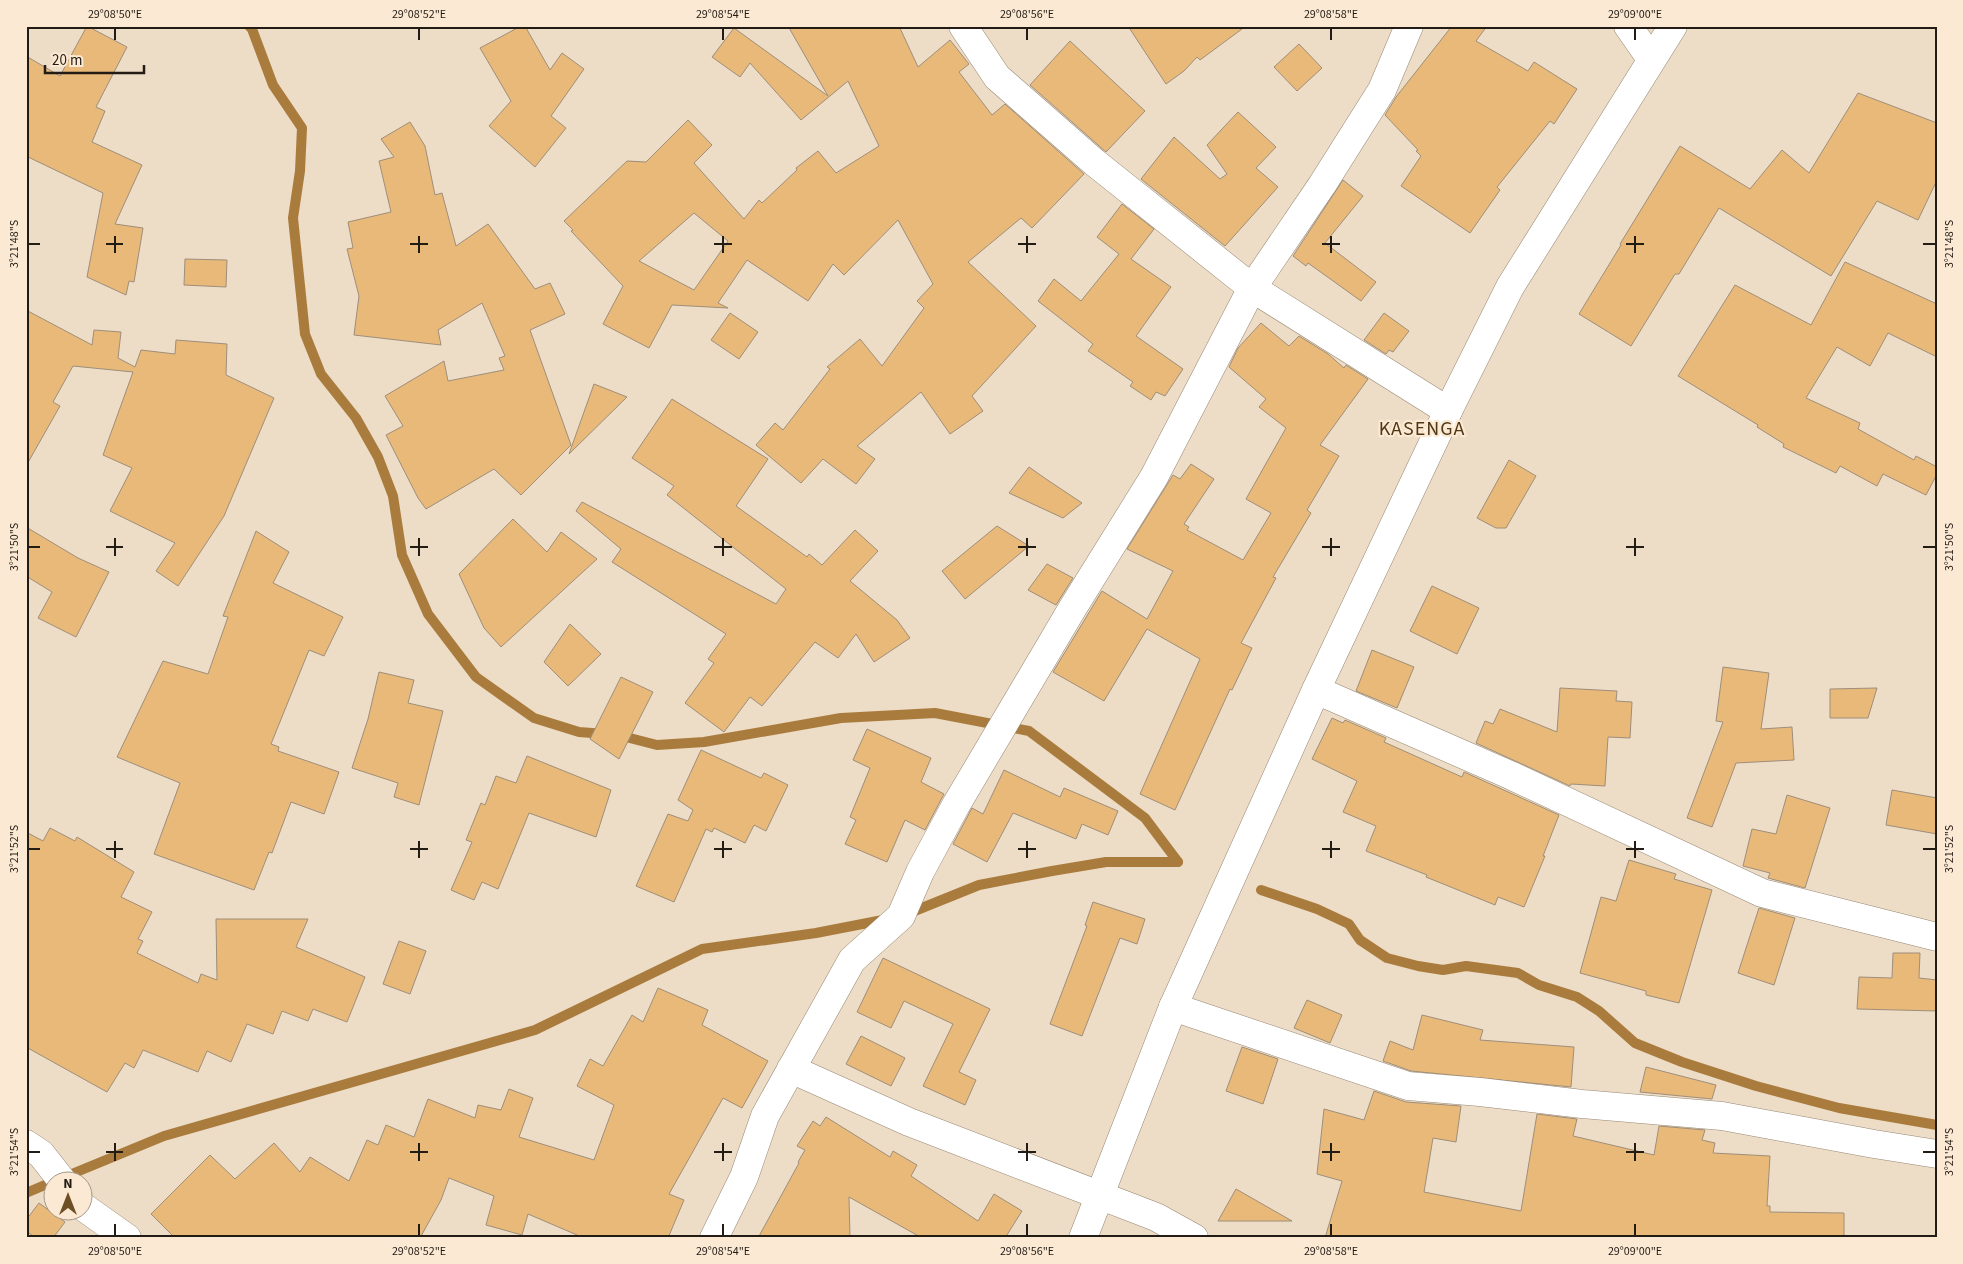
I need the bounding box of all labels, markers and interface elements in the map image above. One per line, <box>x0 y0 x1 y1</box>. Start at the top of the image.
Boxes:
text: 29°08'50"E <box>88 6 142 23</box>
text: 29°08'52"E <box>392 6 446 23</box>
text: 29°08'54"E <box>696 6 750 23</box>
text: 29°08'56"E <box>1000 6 1054 23</box>
text: 29°08'58"E <box>1304 6 1358 23</box>
text: 29°09'00"E <box>1608 6 1662 23</box>
scale bar <box>45 42 144 74</box>
text: 20 m <box>52 50 82 71</box>
text: 3°21'48"S <box>6 220 23 268</box>
text: 3°21'48"S <box>1941 220 1958 268</box>
district label: KASENGA <box>1379 415 1465 443</box>
text: 3°21'50"S <box>6 523 23 571</box>
text: 3°21'50"S <box>1941 523 1958 571</box>
text: 3°21'52"S <box>6 825 23 873</box>
text: 3°21'52"S <box>1941 825 1958 873</box>
text: 3°21'54"S <box>6 1128 23 1176</box>
text: 3°21'54"S <box>1941 1128 1958 1176</box>
north arrow <box>42 1172 92 1222</box>
text: N <box>63 1174 73 1194</box>
text: 29°08'50"E <box>88 1243 142 1260</box>
text: 29°08'52"E <box>392 1243 446 1260</box>
text: 29°08'54"E <box>696 1243 750 1260</box>
text: 29°08'56"E <box>1000 1243 1054 1260</box>
text: 29°08'58"E <box>1304 1243 1358 1260</box>
text: 29°09'00"E <box>1608 1243 1662 1260</box>

